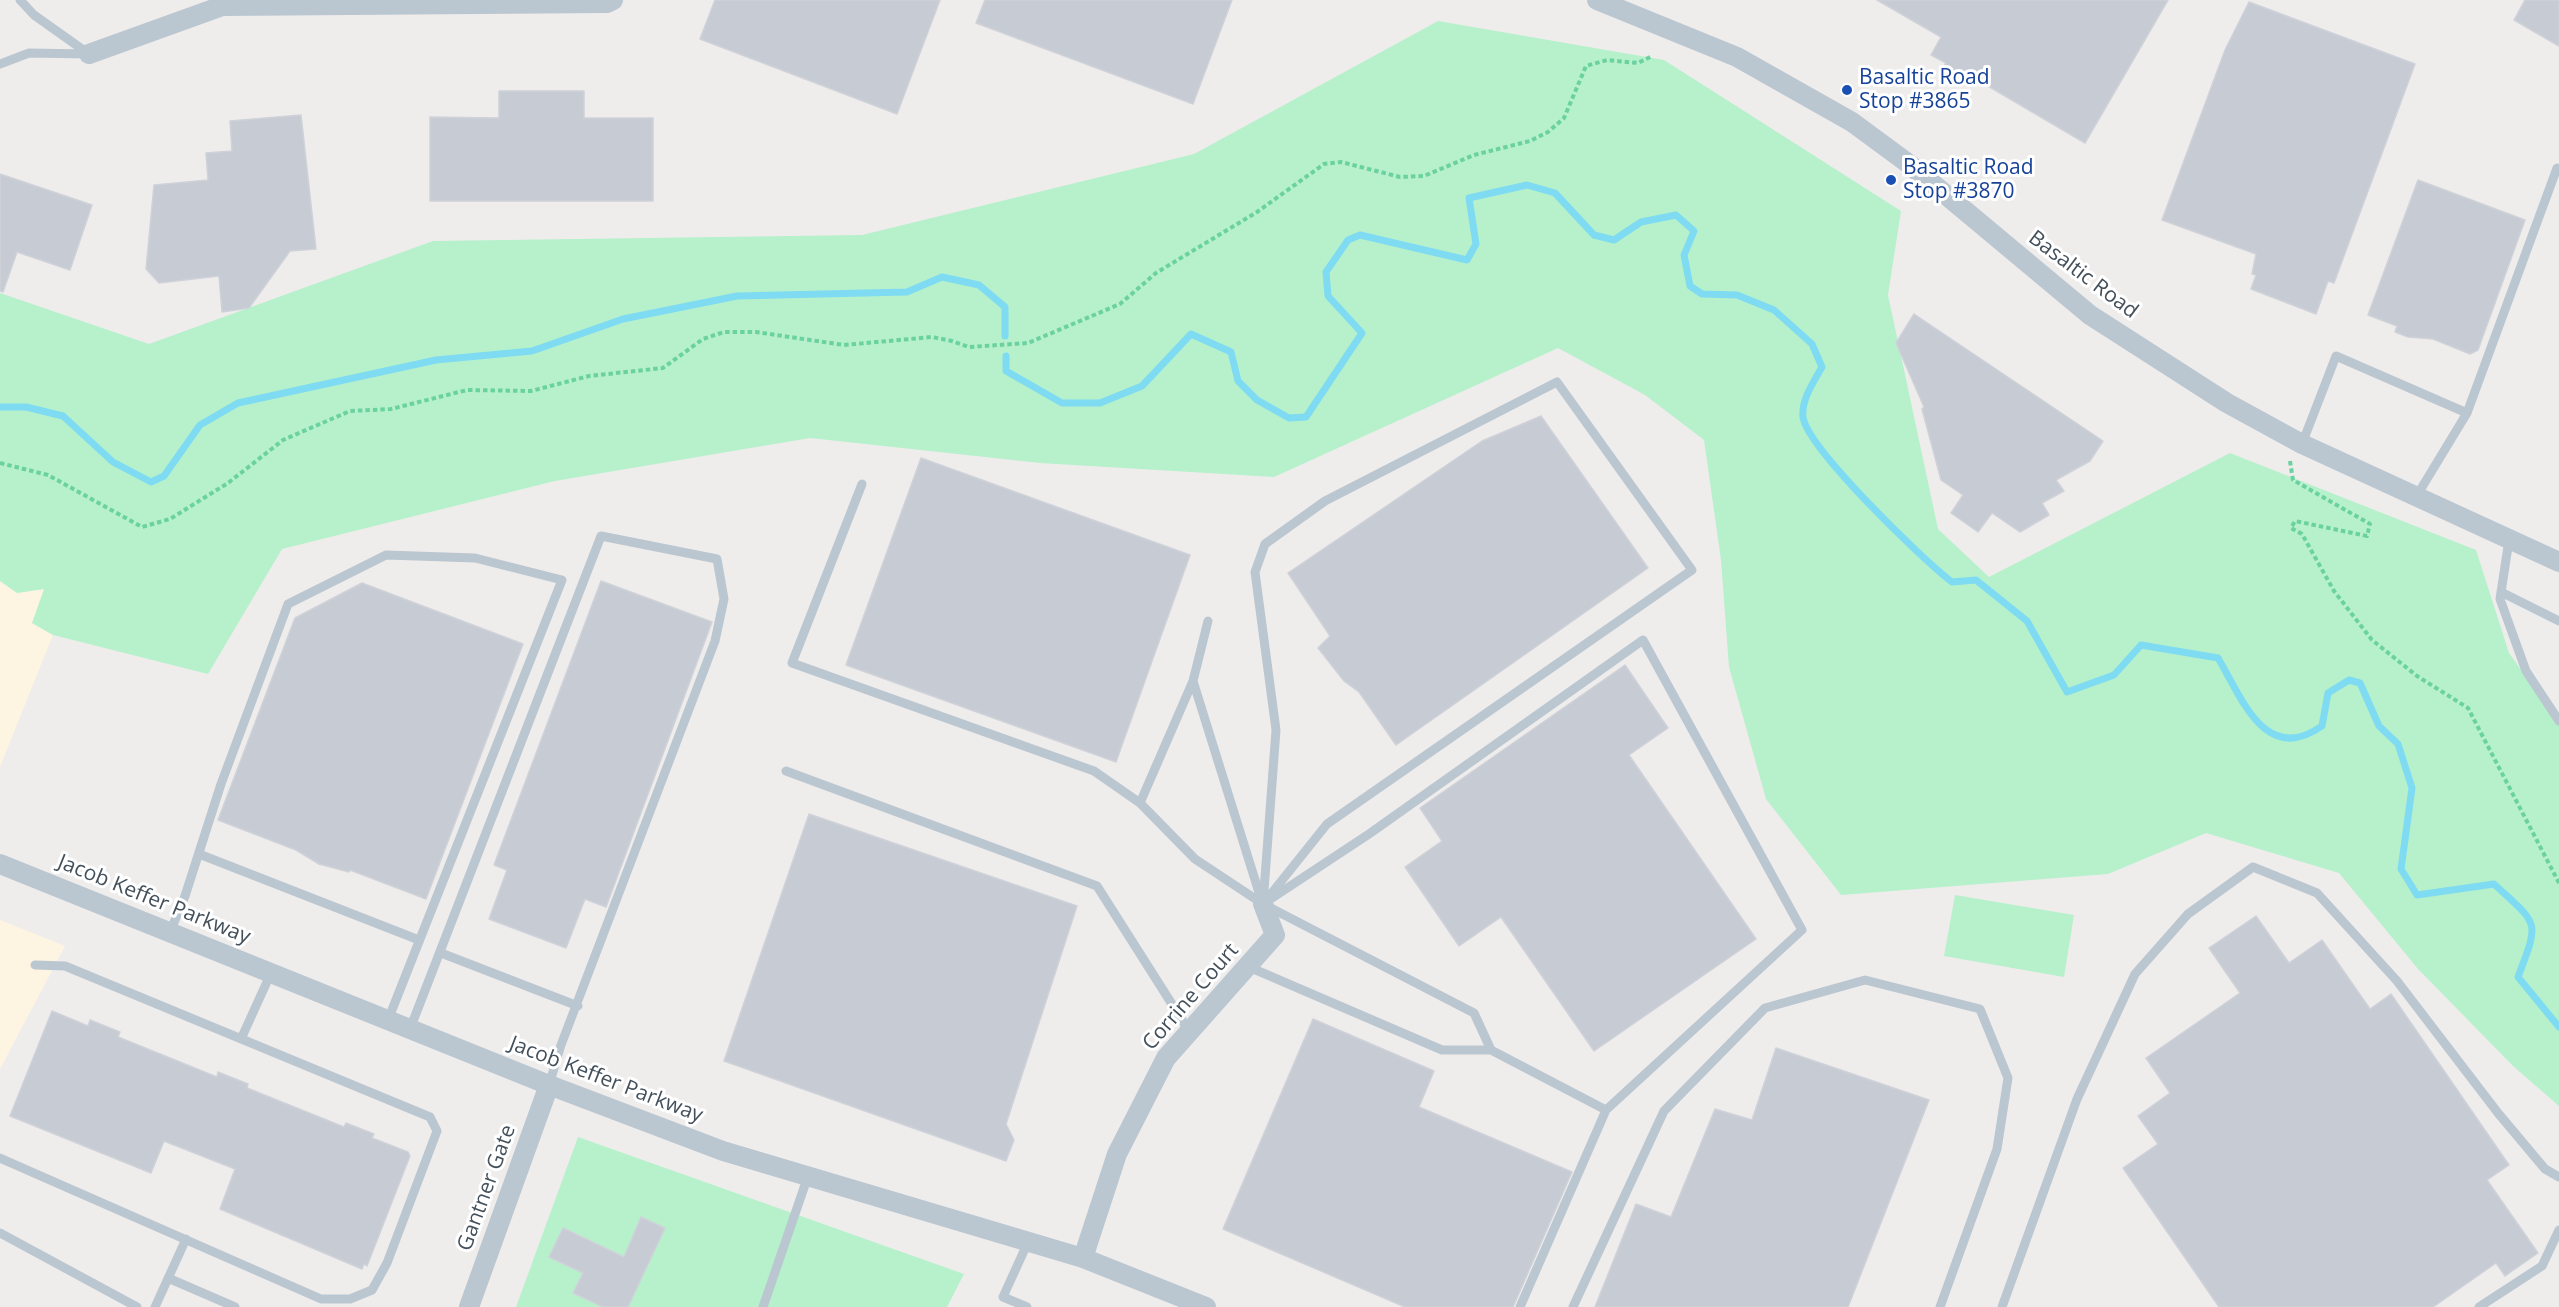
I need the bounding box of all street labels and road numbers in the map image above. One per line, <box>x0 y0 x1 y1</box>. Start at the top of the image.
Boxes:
street label: Basaltic Road <box>2023 226 2143 324</box>
street label: Jacob Keffer Parkway <box>54 850 254 950</box>
street label: Corrine Court <box>1138 938 1244 1056</box>
street label: Jacob Keffer Parkway <box>506 1031 706 1129</box>
street label: Gantner Gate <box>453 1122 521 1254</box>

